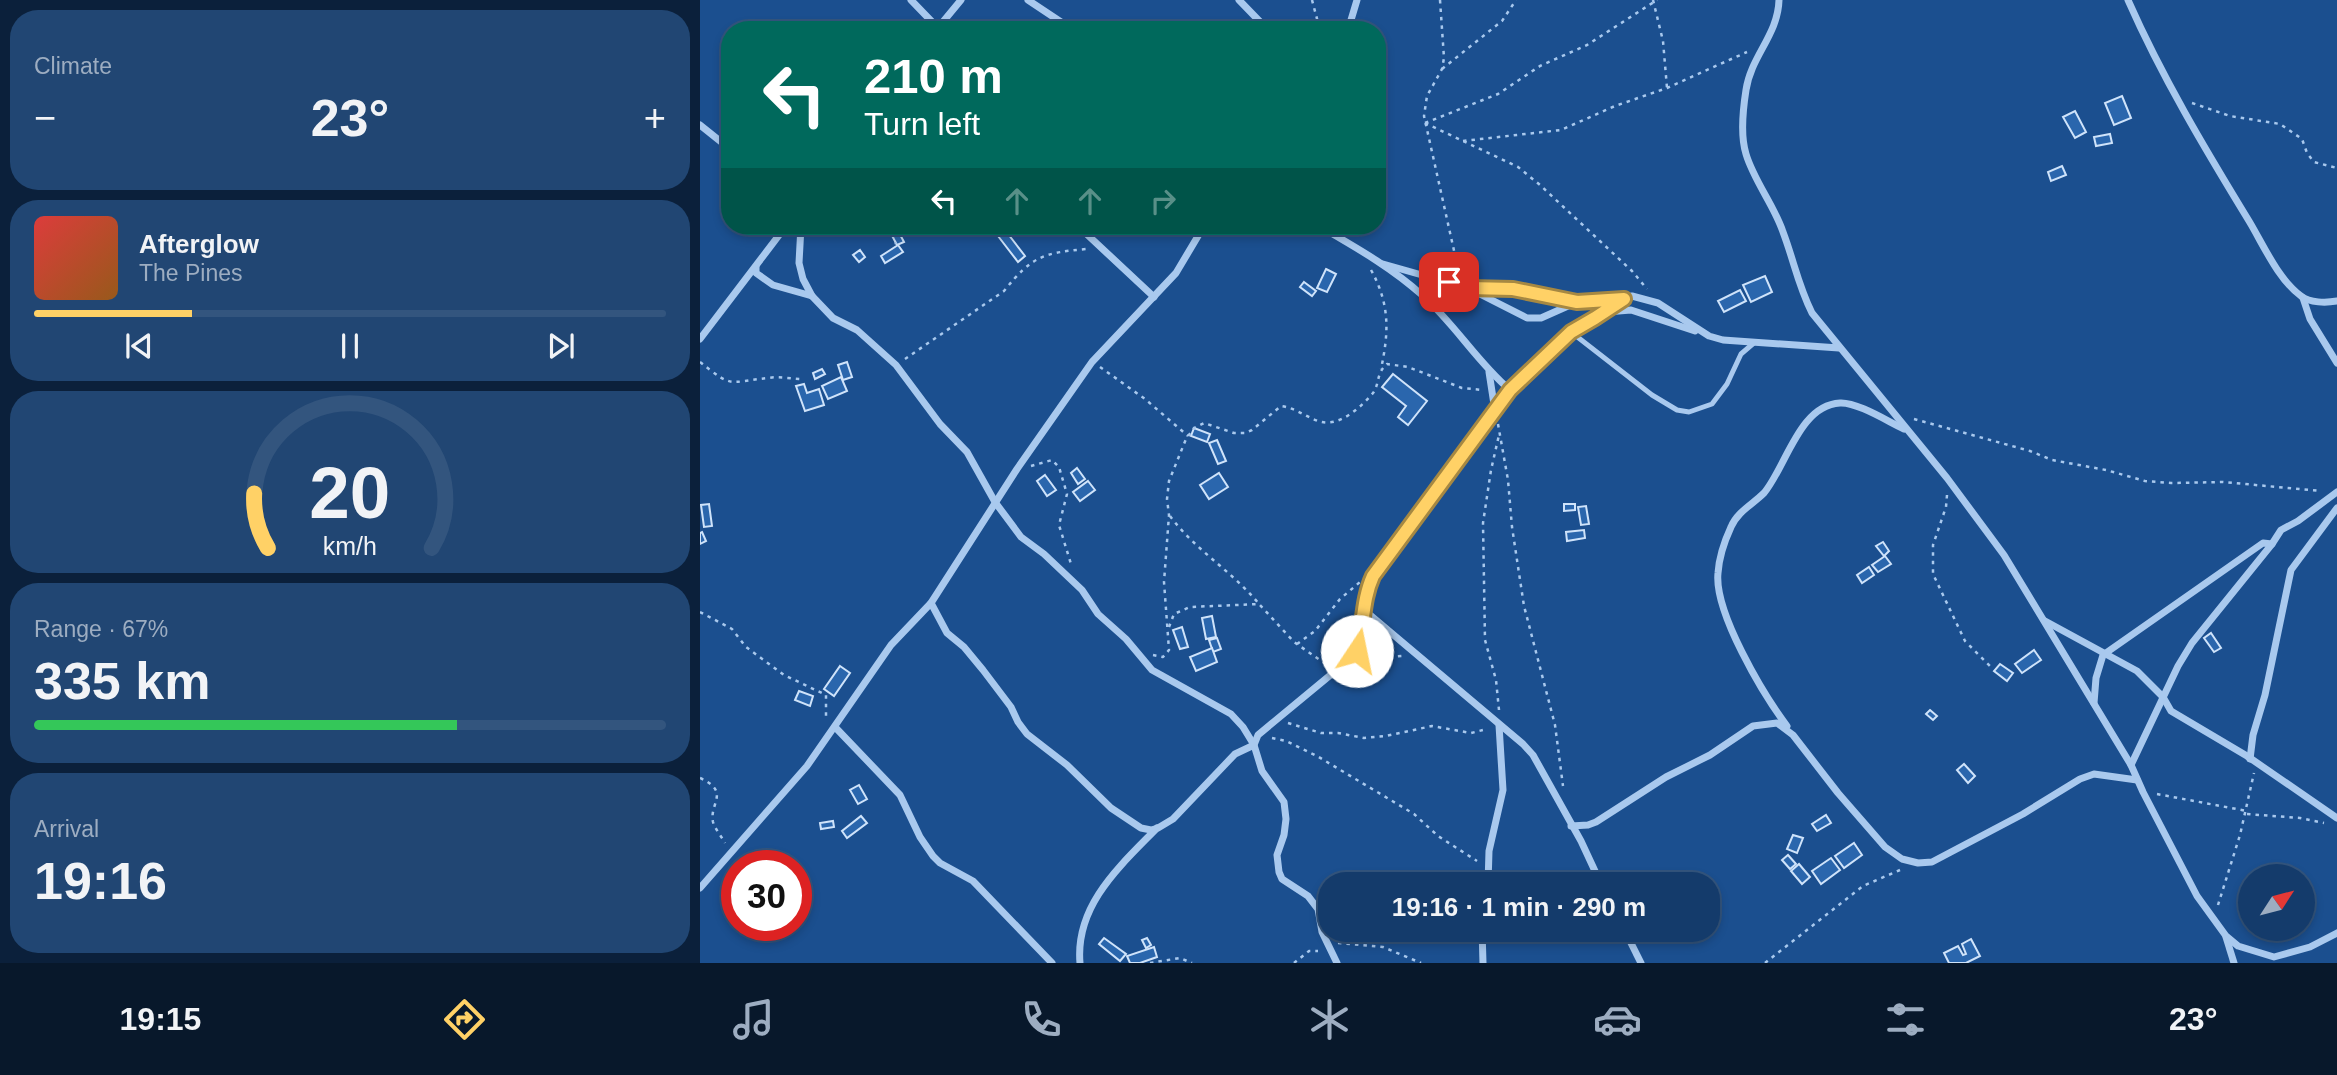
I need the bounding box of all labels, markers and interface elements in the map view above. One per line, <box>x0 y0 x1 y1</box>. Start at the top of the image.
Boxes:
icon: left <box>749 49 840 140</box>
text: 210 m <box>864 49 1003 103</box>
text: Climate <box>34 53 112 79</box>
text: 23° <box>311 89 389 147</box>
text: − <box>34 97 56 139</box>
text: + <box>644 97 666 139</box>
text: Turn left <box>864 106 980 142</box>
icon: left <box>925 182 963 220</box>
icon: ahead <box>998 182 1036 220</box>
icon: ahead <box>1071 182 1109 220</box>
icon: right <box>1144 182 1182 220</box>
text: Afterglow <box>139 229 259 259</box>
pin <box>1419 252 1479 312</box>
text: The Pines <box>139 260 243 286</box>
icon: arrive <box>1430 263 1468 301</box>
icon: previous <box>120 327 158 365</box>
icon: pause <box>331 327 369 365</box>
icon: next <box>542 327 580 365</box>
text: 20 <box>310 452 390 533</box>
text: km/h <box>323 531 377 559</box>
position arrow <box>1320 614 1394 688</box>
text: Range · 67% <box>34 616 168 642</box>
text: 335 km <box>34 652 210 710</box>
text: Arrival <box>34 816 99 842</box>
speed limit sign: 30 <box>721 850 812 941</box>
text: 19:16 <box>34 852 167 910</box>
north arrow <box>2238 864 2315 942</box>
map controls <box>2238 864 2315 941</box>
text: 19:16 · 1 min · 290 m <box>1392 892 1646 922</box>
icon: directions <box>440 995 489 1044</box>
icon: music <box>729 995 778 1044</box>
icon: phone <box>1017 995 1066 1044</box>
icon: climate <box>1305 995 1354 1044</box>
icon: car <box>1593 995 1642 1044</box>
icon: filters <box>1881 995 1930 1044</box>
text: 19:15 <box>120 1001 201 1037</box>
text: 23° <box>2169 1001 2217 1037</box>

